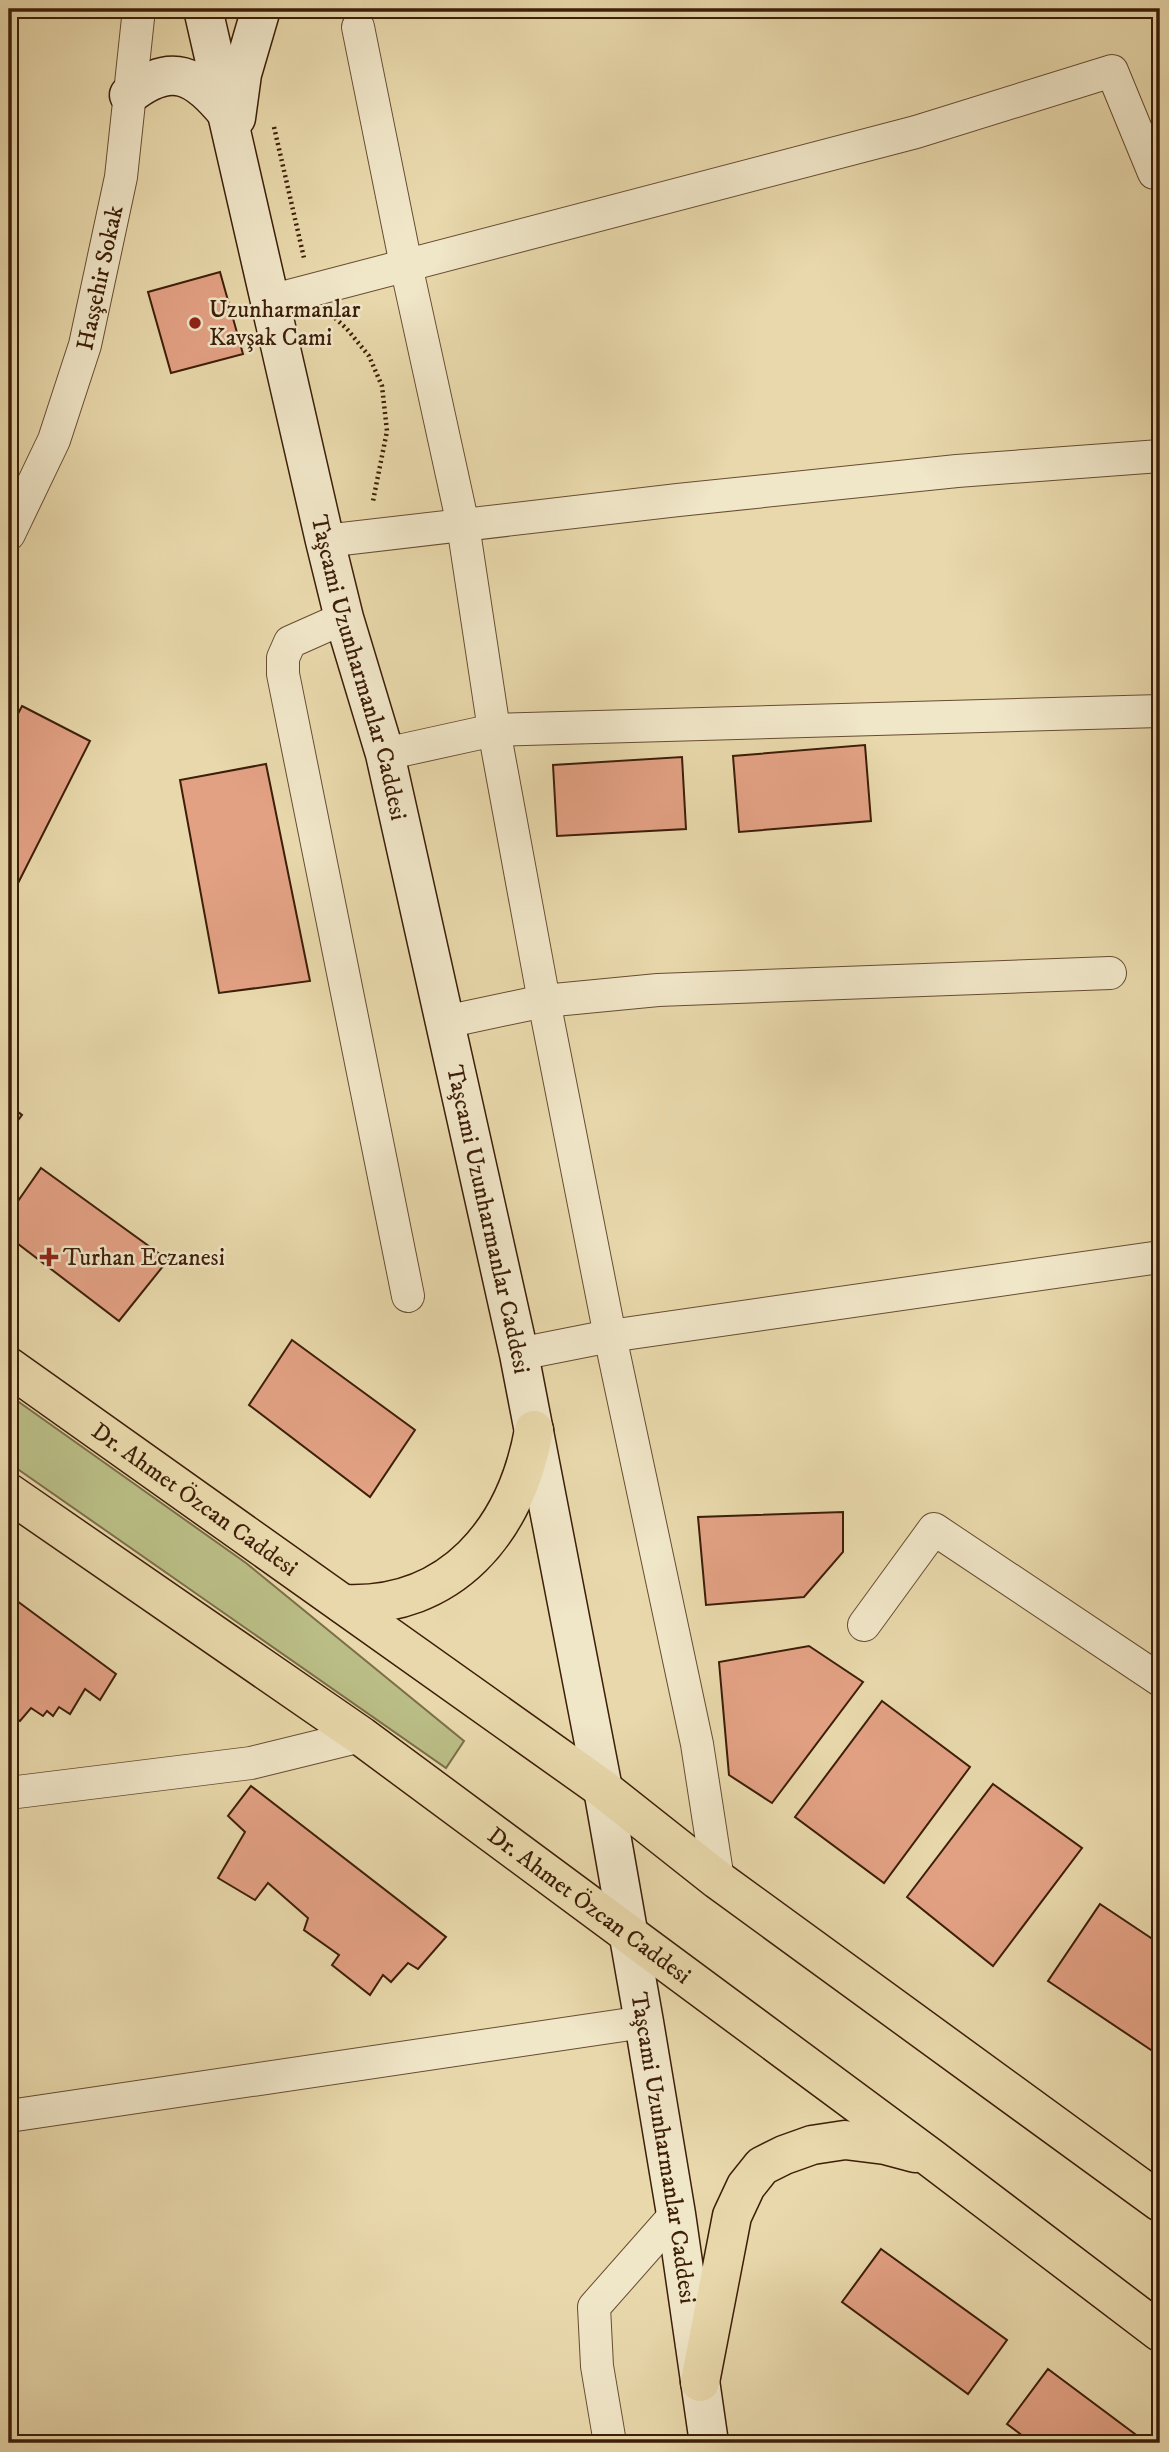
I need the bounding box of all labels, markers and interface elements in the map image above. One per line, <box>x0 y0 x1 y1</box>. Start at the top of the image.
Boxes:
street label: Hasşehir Sokak <box>70 203 131 353</box>
place label: Uzunharmanlar Kavşak Cami <box>209 295 360 353</box>
marker: Uzunharmanlar Kavşak Cami <box>187 315 203 331</box>
street label: Taşcami Uzunharmanlar Caddesi <box>304 512 413 823</box>
street label: Taşcami Uzunharmanlar Caddesi <box>439 1063 536 1376</box>
place label: Turhan Eczanesi <box>63 1243 225 1273</box>
marker: Turhan Eczanesi <box>41 1249 57 1265</box>
street label: Dr. Ahmet Özcan Caddesi <box>85 1416 303 1583</box>
street label: Dr. Ahmet Özcan Caddesi <box>481 1821 697 1991</box>
street label: Taşcami Uzunharmanlar Caddesi <box>623 1990 703 2306</box>

